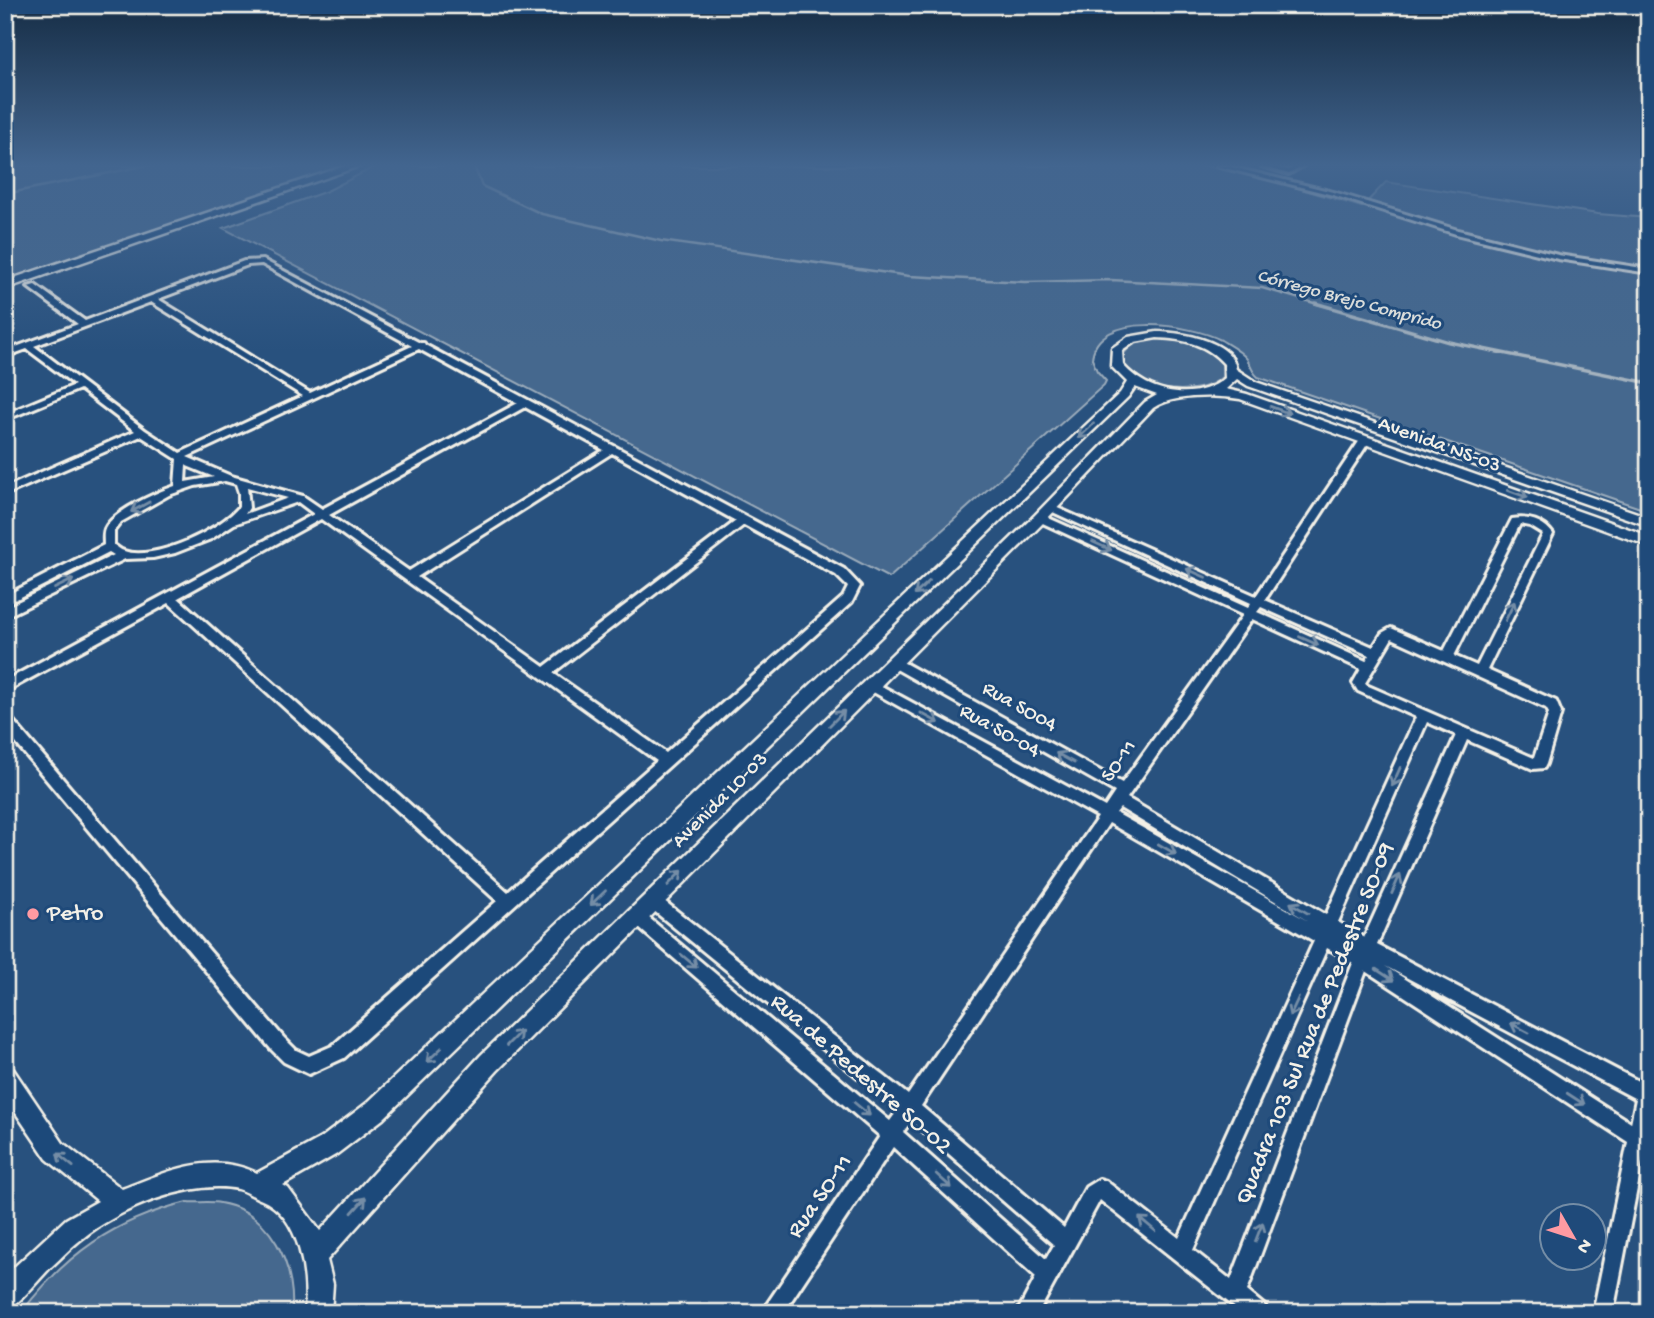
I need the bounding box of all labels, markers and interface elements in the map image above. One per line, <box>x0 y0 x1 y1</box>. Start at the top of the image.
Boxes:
water label: Córrego Brejo Comprido <box>1254 265 1445 337</box>
one-way arrow <box>1269 405 1291 417</box>
street label: Avenida NS-03 <box>1374 412 1504 480</box>
one-way arrow <box>1077 423 1095 439</box>
one-way arrow <box>1506 489 1528 502</box>
one-way arrow <box>131 500 151 514</box>
one-way arrow <box>1091 540 1112 554</box>
one-way arrow <box>1186 566 1207 579</box>
one-way arrow <box>53 577 74 591</box>
one-way arrow <box>914 580 931 597</box>
one-way arrow <box>1503 601 1517 622</box>
one-way arrow <box>1298 634 1319 648</box>
street label: Rua SO04 <box>977 677 1061 739</box>
street label: Rua SO-04 <box>954 700 1044 764</box>
one-way arrow <box>828 709 845 726</box>
one-way arrow <box>919 711 939 725</box>
street label: SO-11 <box>1097 736 1143 788</box>
street label: Avenida LO-03 <box>668 748 774 854</box>
one-way arrow <box>1056 751 1076 765</box>
one-way arrow <box>1389 766 1402 787</box>
street label: Quadra 103 Sul Rua de Pedestre SO-09 <box>1230 839 1402 1209</box>
one-way arrow <box>1156 842 1176 856</box>
one-way arrow <box>667 870 684 887</box>
one-way arrow <box>1390 874 1403 895</box>
one-way arrow <box>590 890 607 907</box>
place label: Petro <box>46 900 103 929</box>
one-way arrow <box>1289 901 1309 915</box>
marker: Petro <box>25 906 41 922</box>
one-way arrow <box>680 953 698 969</box>
one-way arrow <box>1375 967 1394 982</box>
street label: Rua de Pedestre SO-02 <box>763 988 957 1162</box>
one-way arrow <box>1287 996 1300 1017</box>
one-way arrow <box>1510 1021 1531 1035</box>
one-way arrow <box>505 1030 522 1047</box>
one-way arrow <box>426 1047 443 1064</box>
one-way arrow <box>1566 1091 1585 1106</box>
one-way arrow <box>853 1101 871 1116</box>
street label: Rua SO-11 <box>782 1150 860 1244</box>
one-way arrow <box>57 1152 75 1167</box>
one-way arrow <box>935 1173 953 1189</box>
one-way arrow <box>351 1196 367 1214</box>
north arrow <box>1538 1202 1608 1272</box>
one-way arrow <box>1138 1217 1156 1232</box>
one-way arrow <box>1253 1222 1266 1244</box>
text: N <box>1571 1233 1596 1258</box>

